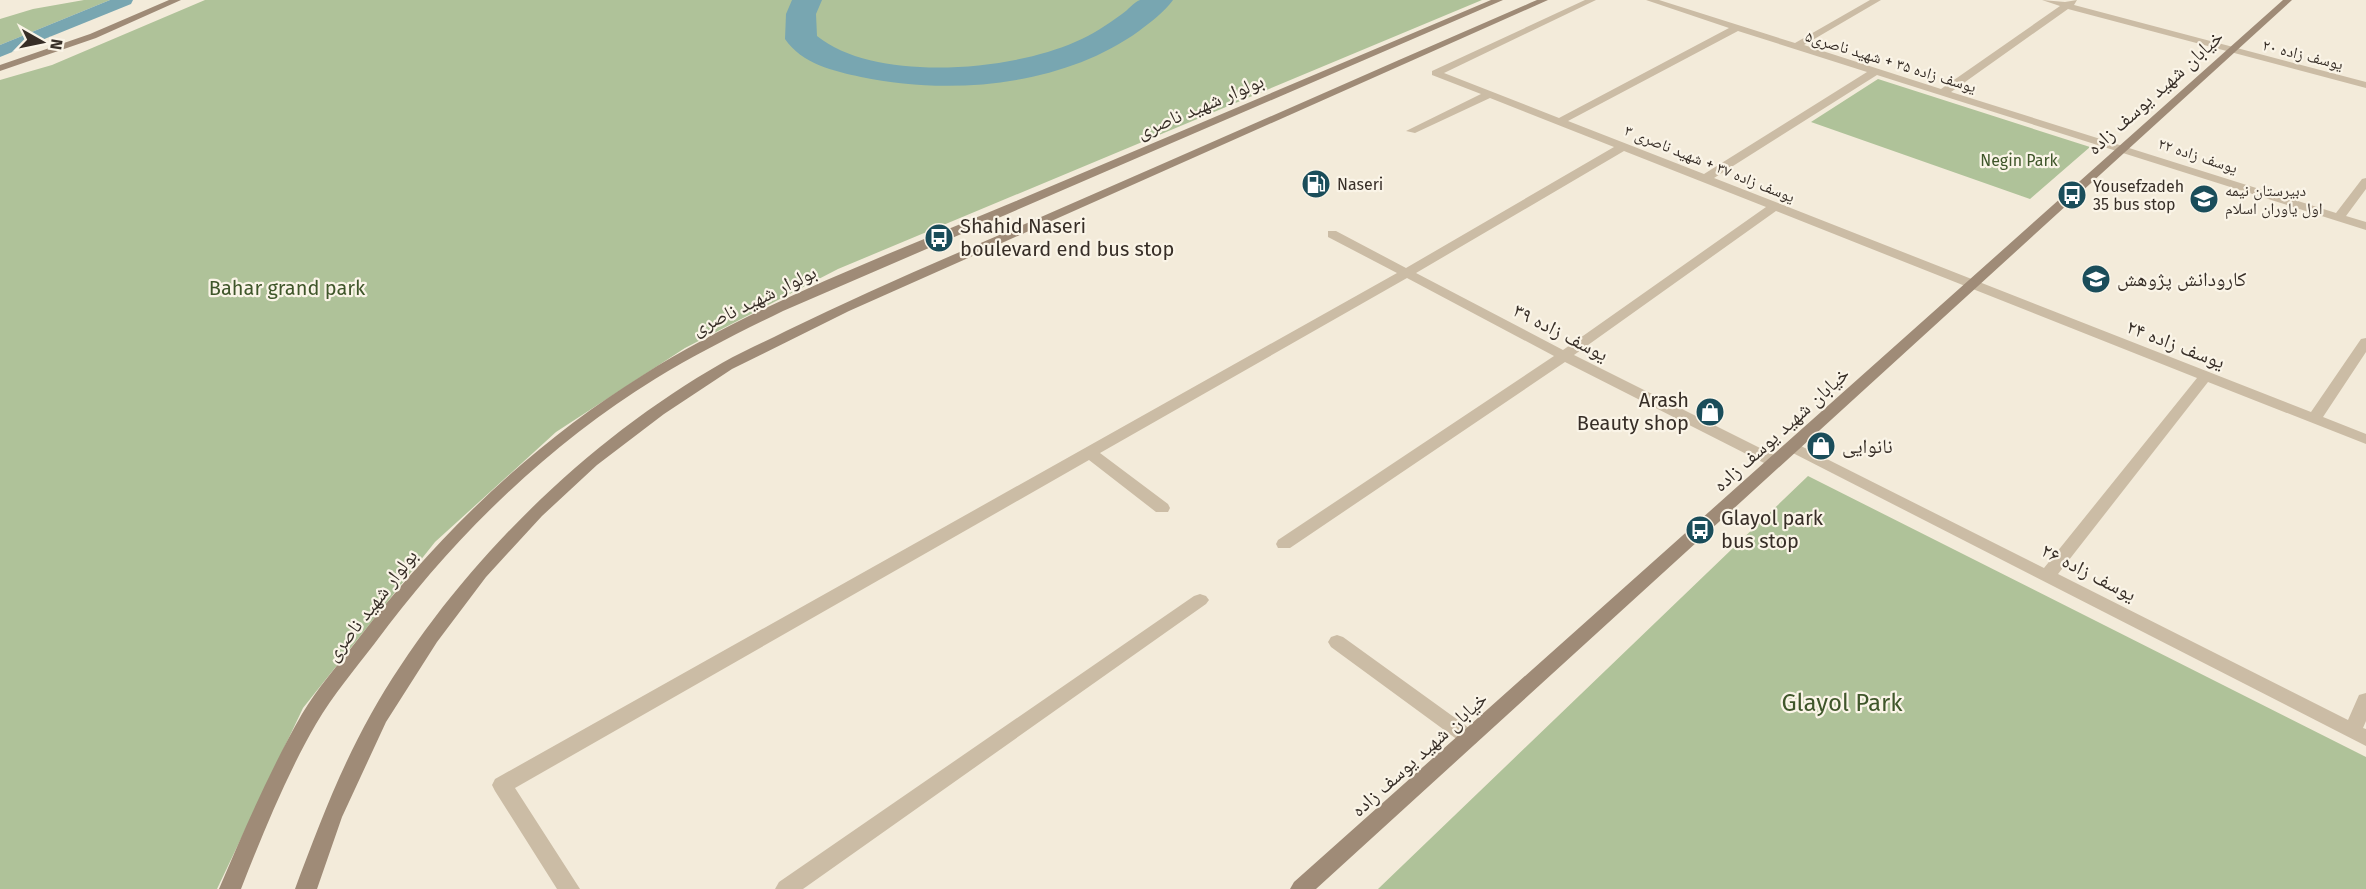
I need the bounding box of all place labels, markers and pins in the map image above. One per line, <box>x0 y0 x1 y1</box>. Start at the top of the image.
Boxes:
fuel station icon: Naseri <box>1300 168 1332 200</box>
place label: Naseri <box>1337 175 1383 194</box>
place label: Yousefzadeh 35 bus stop <box>2093 177 2184 214</box>
bus stop icon: Yousefzadeh 35 bus stop <box>2056 179 2088 211</box>
place label: دبیرستان نیمه اول یاوران اسلام <box>2225 181 2323 219</box>
school or university icon: دبیرستان نیمه اول یاوران اسلام <box>2188 183 2220 215</box>
place label: Shahid Naseri boulevard end bus stop <box>960 214 1174 261</box>
bus stop icon: Shahid Naseri boulevard end bus stop <box>923 222 955 254</box>
school or university icon: کارودانش پژوهش <box>2080 263 2112 295</box>
place label: کارودانش پژوهش <box>2117 267 2246 291</box>
place label: Arash Beauty shop <box>1577 388 1689 435</box>
shop icon: Arash Beauty shop <box>1694 396 1726 428</box>
shop icon: نانوایی <box>1805 430 1837 462</box>
place label: نانوایی <box>1842 434 1893 458</box>
place label: Glayol park bus stop <box>1721 506 1824 553</box>
bus stop icon: Glayol park bus stop <box>1684 514 1716 546</box>

